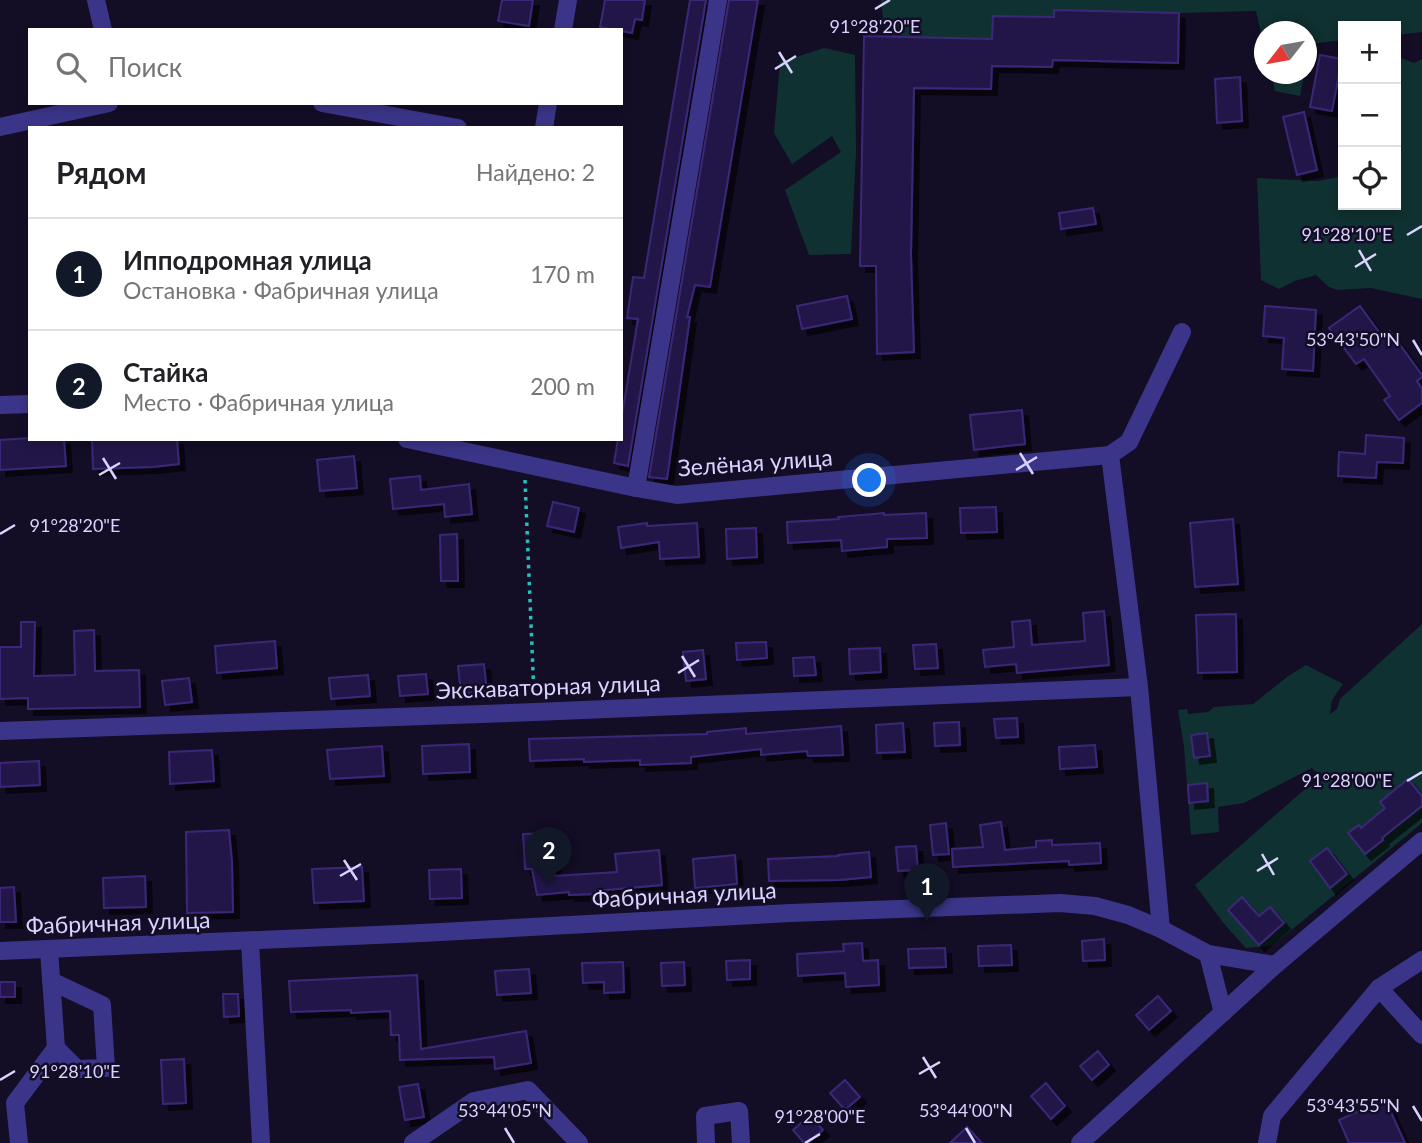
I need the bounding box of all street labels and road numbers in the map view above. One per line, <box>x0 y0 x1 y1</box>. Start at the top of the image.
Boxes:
street label: Зелёная улица <box>677 443 833 481</box>
street label: Экскаваторная улица <box>435 668 661 704</box>
street label: Фабричная улица <box>591 875 777 913</box>
street label: Фабричная улица <box>25 905 211 939</box>

